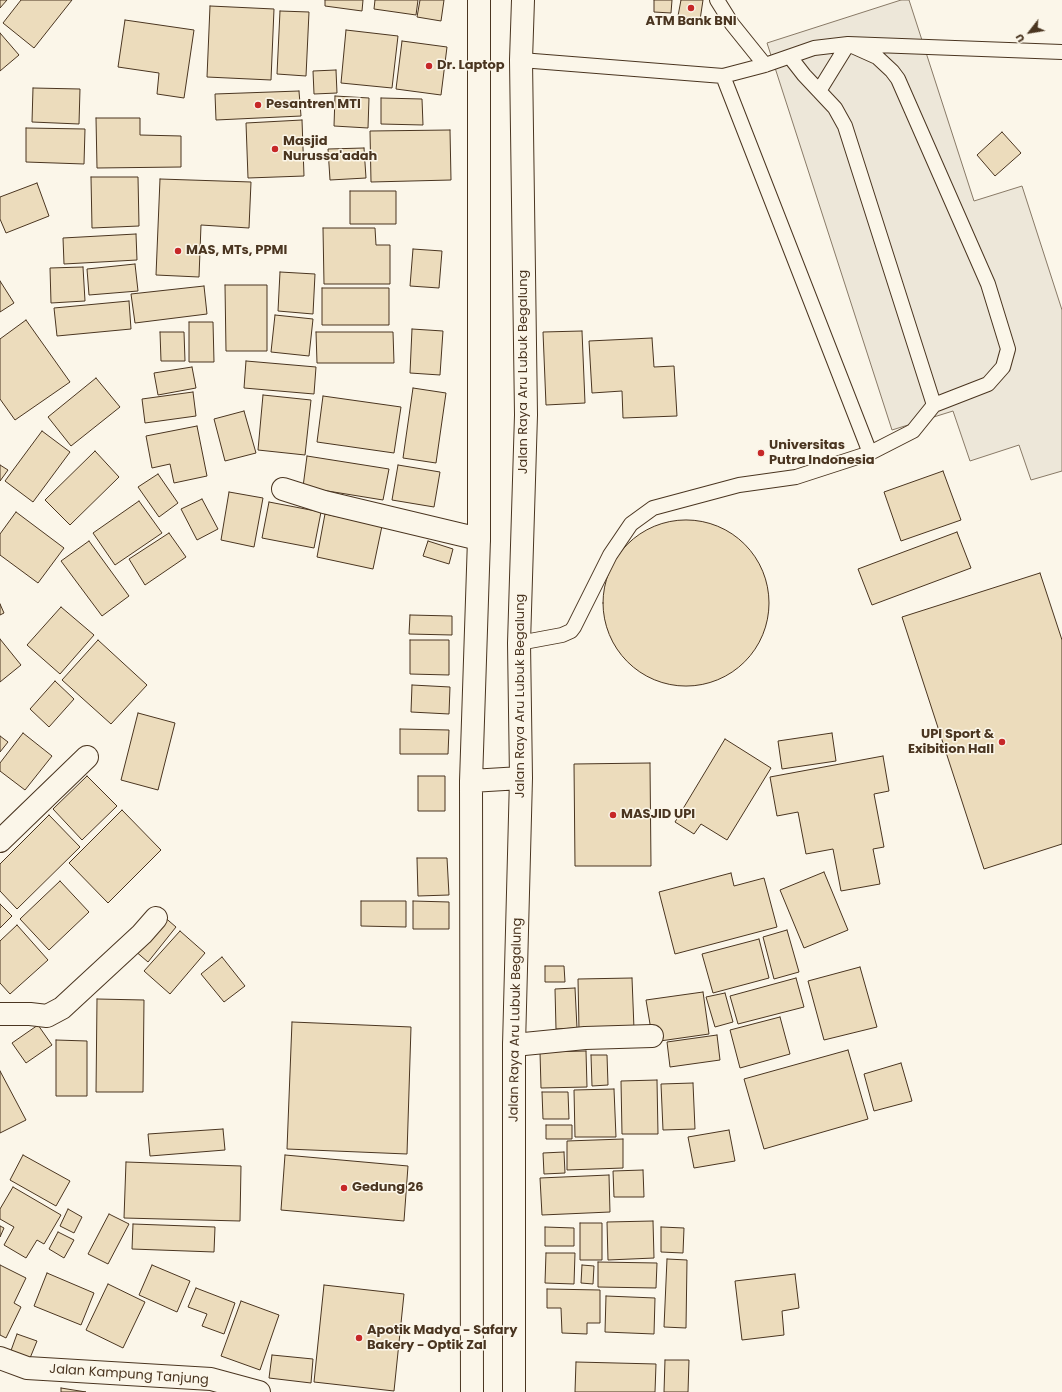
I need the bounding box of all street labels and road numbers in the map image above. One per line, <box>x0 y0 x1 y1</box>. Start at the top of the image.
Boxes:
street label: Jalan Raya Aru Lubuk Begalung <box>516 270 532 474</box>
street label: Jalan Raya Aru Lubuk Begalung <box>513 594 529 798</box>
street label: Jalan Raya Aru Lubuk Begalung <box>506 918 526 1122</box>
street label: Jalan Kampung Tanjung <box>49 1362 209 1388</box>

